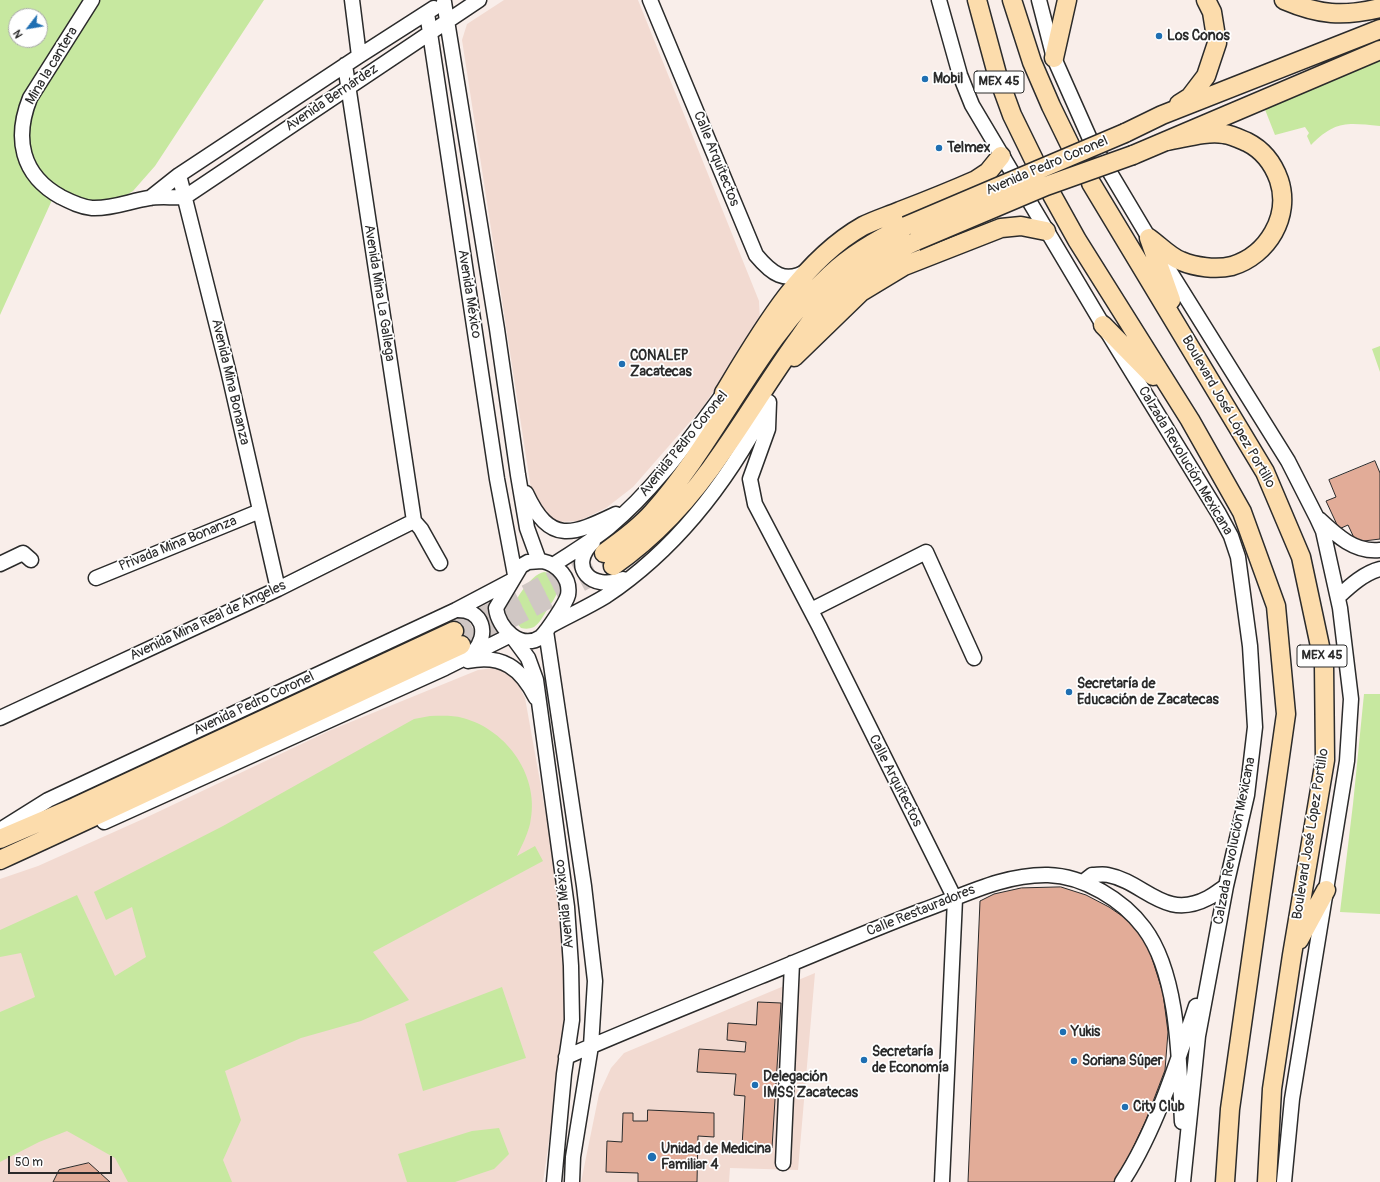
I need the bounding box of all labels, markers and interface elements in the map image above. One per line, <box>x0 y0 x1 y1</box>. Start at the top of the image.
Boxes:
north arrow <box>8 8 48 48</box>
street label: Mina la cantera <box>22 24 82 108</box>
text: N <box>11 27 26 40</box>
place label: Los Conos <box>1167 28 1230 44</box>
marker: Los Conos <box>1154 31 1164 41</box>
street label: Avenida Bernárdez <box>282 61 382 135</box>
place label: Mobil <box>933 71 963 87</box>
road number: MEX 45 <box>974 71 1024 93</box>
marker: Mobil <box>920 74 930 84</box>
street label: Calle Arquitectos <box>689 109 743 209</box>
street label: Avenida Pedro Coronel <box>983 133 1111 199</box>
place label: Telmex <box>947 140 990 156</box>
marker: Telmex <box>934 143 944 153</box>
street label: Avenida Mina La Gallega <box>360 223 398 363</box>
street label: Avenida México <box>454 248 484 340</box>
street label: Avenida Mina Bonanza <box>207 317 253 447</box>
street label: Boulevard José López Portillo <box>1177 333 1279 491</box>
place label: CONALEP Zacatecas <box>630 348 692 380</box>
marker: CONALEP Zacatecas <box>617 359 627 369</box>
street label: Calzada Revolución Mexicana <box>1134 384 1236 538</box>
street label: Avenida Pedro Coronel <box>636 388 732 500</box>
street label: Privada Mina Bonanza <box>117 513 239 575</box>
street label: Avenida Mina Real de Ángeles <box>127 577 289 665</box>
road number: MEX 45 <box>1297 645 1347 667</box>
street label: Avenida Pedro Coronel <box>191 669 317 739</box>
place label: Secretaría de Educación de Zacatecas <box>1077 676 1219 708</box>
marker: Secretaría de Educación de Zacatecas <box>1064 687 1074 697</box>
street label: Calle Arquitectos <box>865 732 925 830</box>
street label: Boulevard José López Portillo <box>1289 747 1333 921</box>
street label: Calzada Revolución Mexicana <box>1211 756 1259 926</box>
street label: Avenida México <box>552 859 578 949</box>
street label: Calle Restauradores <box>864 882 978 940</box>
place label: Yukis <box>1071 1024 1100 1040</box>
marker: Yukis <box>1058 1027 1068 1037</box>
place label: Secretaría de Economía <box>872 1044 949 1076</box>
place label: Soriana Súper <box>1082 1053 1163 1069</box>
marker: Secretaría de Economía <box>859 1055 869 1065</box>
marker: Soriana Súper <box>1069 1056 1079 1066</box>
place label: Delegación IMSS Zacatecas <box>763 1069 858 1102</box>
marker: Delegación IMSS Zacatecas <box>750 1080 760 1090</box>
place label: City Club <box>1133 1099 1185 1115</box>
marker: City Club <box>1120 1102 1130 1112</box>
place label: Unidad de Medicina Familiar 4 <box>661 1141 771 1174</box>
scale bar <box>10 1148 114 1174</box>
marker: Unidad de Medicina Familiar 4 <box>646 1151 658 1163</box>
text: 50 m <box>15 1155 43 1170</box>

